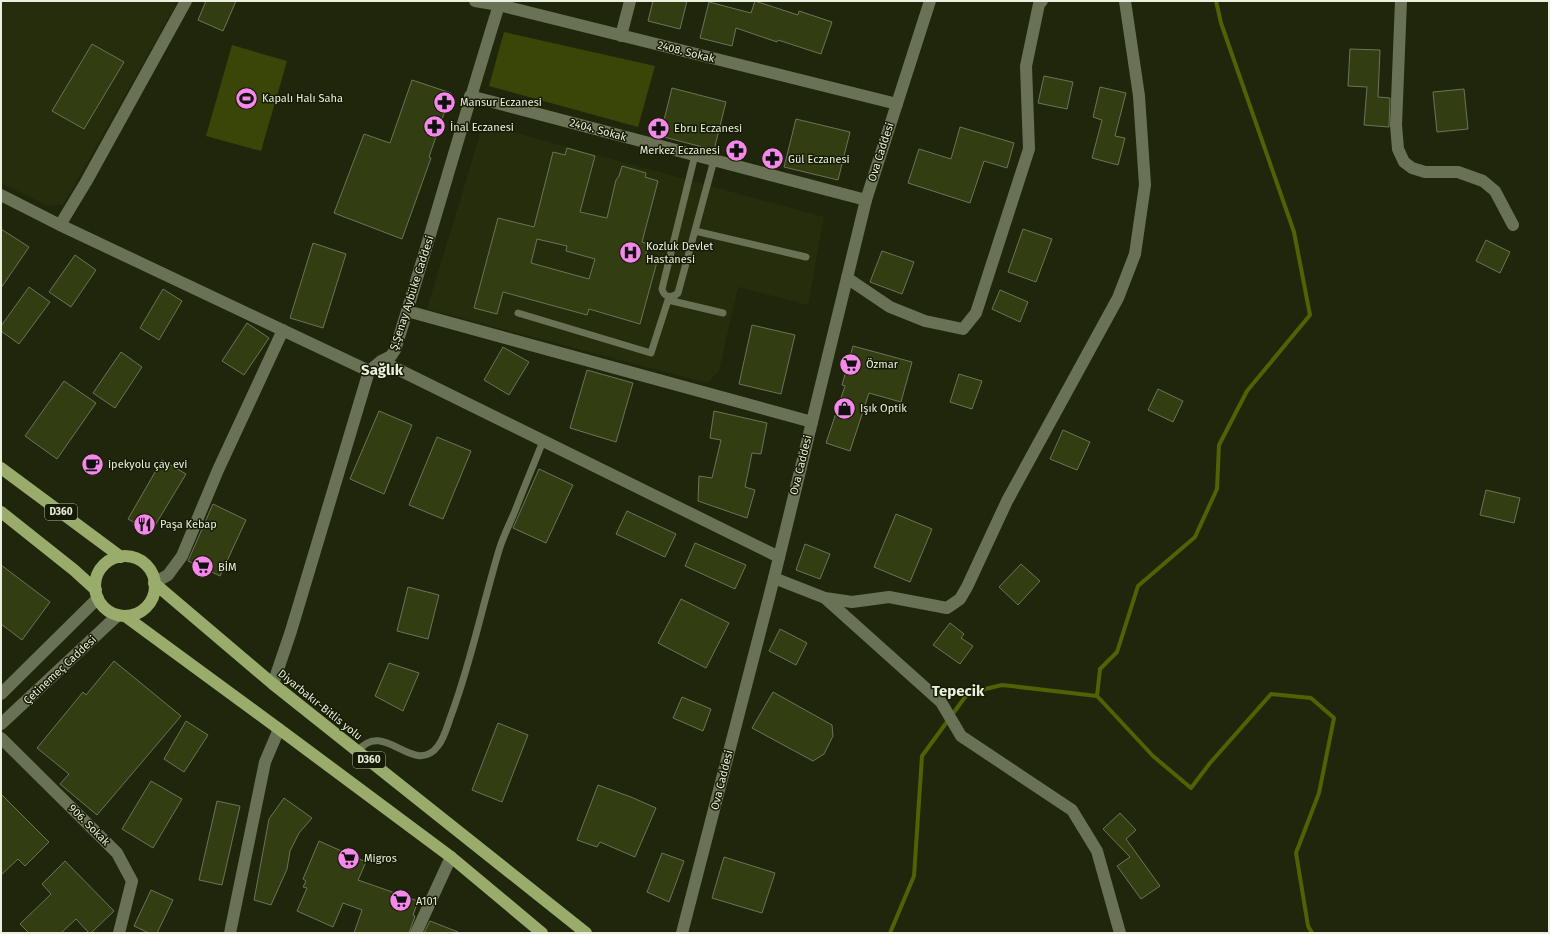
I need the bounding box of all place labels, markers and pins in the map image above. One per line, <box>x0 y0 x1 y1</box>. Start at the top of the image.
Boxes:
sports icon: Kapalı Halı Saha <box>233 85 259 111</box>
pharmacy icon: Mansur Eczanesi <box>431 89 457 115</box>
place label: Kapalı Halı Saha <box>262 92 343 105</box>
place label: Mansur Eczanesi <box>460 96 542 109</box>
pharmacy icon: İnal Eczanesi <box>421 114 447 140</box>
pharmacy icon: Ebru Eczanesi <box>645 115 671 141</box>
place label: İnal Eczanesi <box>450 120 514 134</box>
place label: Ebru Eczanesi <box>674 122 742 135</box>
pharmacy icon: Merkez Eczanesi <box>723 137 749 163</box>
place label: Merkez Eczanesi <box>640 144 720 157</box>
pharmacy icon: Gül Eczanesi <box>759 146 785 172</box>
place label: Gül Eczanesi <box>788 153 850 166</box>
hospital icon: Kozluk Devlet Hastanesi <box>618 239 644 265</box>
place label: Kozluk Devlet Hastanesi <box>646 240 713 266</box>
supermarket icon: Özmar <box>838 351 864 377</box>
place label: Özmar <box>866 357 899 371</box>
shop icon: Işık Optik <box>831 395 857 421</box>
place label: Işık Optik <box>860 402 907 415</box>
cafe icon: ipekyolu çay evi <box>79 451 105 477</box>
place label: ipekyolu çay evi <box>108 458 187 471</box>
restaurant icon: Paşa Kebap <box>131 511 157 537</box>
place label: Paşa Kebap <box>160 518 217 531</box>
supermarket icon: BİM <box>189 554 215 580</box>
place label: BİM <box>218 560 237 574</box>
supermarket icon: Migros <box>335 845 361 871</box>
place label: Migros <box>364 852 397 865</box>
supermarket icon: A101 <box>387 888 413 914</box>
place label: A101 <box>416 895 437 908</box>

